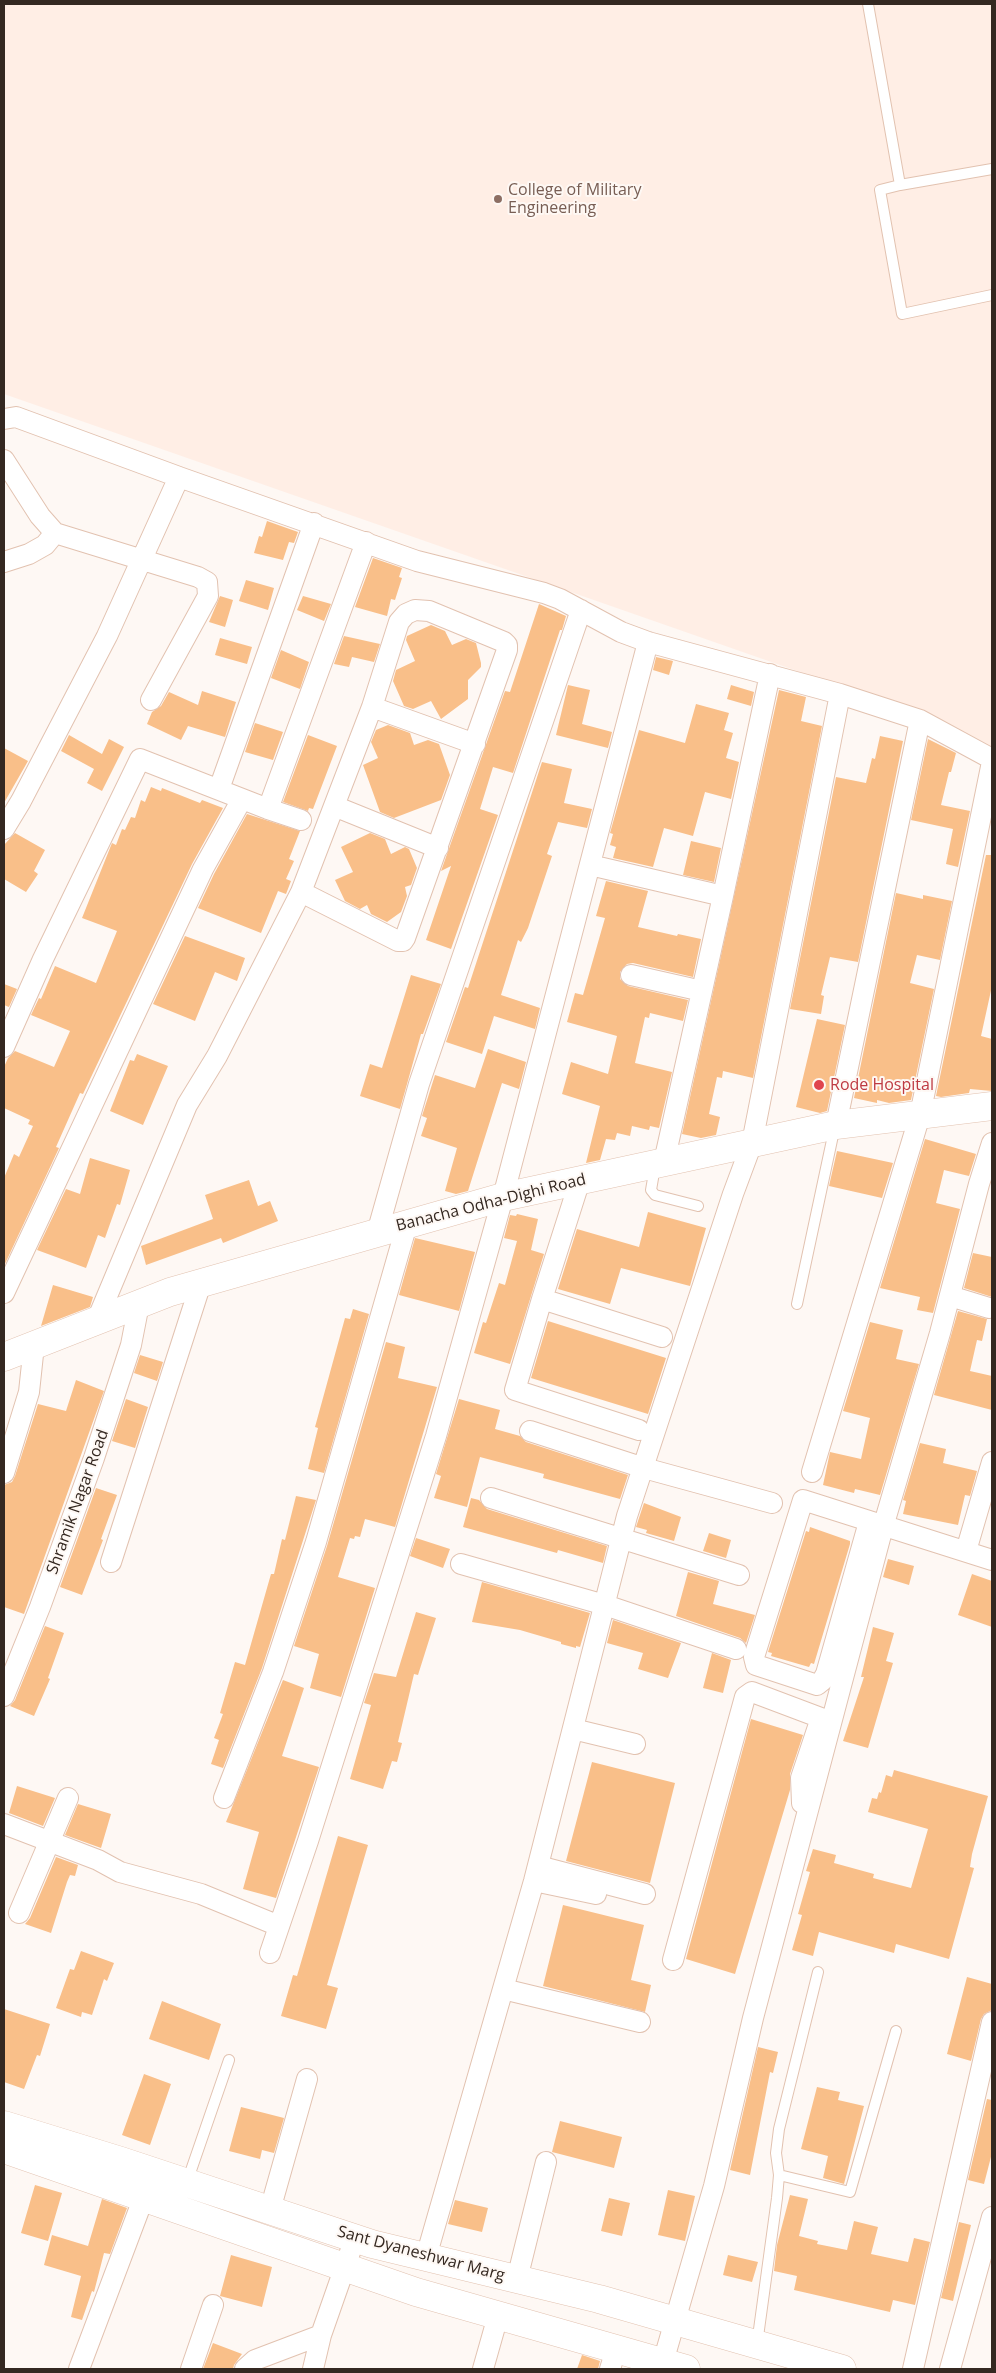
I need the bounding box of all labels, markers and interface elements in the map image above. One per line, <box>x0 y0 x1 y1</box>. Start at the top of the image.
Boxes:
place label: College of Military Engineering <box>508 180 641 218</box>
marker: College of Military Engineering <box>492 193 504 205</box>
place label: Rode Hospital <box>830 1075 934 1095</box>
marker: Rode Hospital <box>812 1078 826 1092</box>
street label: Banacha Odha-Dighi Road <box>394 1170 588 1236</box>
street label: Shramik Nagar Road <box>43 1427 113 1577</box>
street label: Sant Dyaneshwar Marg <box>335 2222 507 2286</box>

